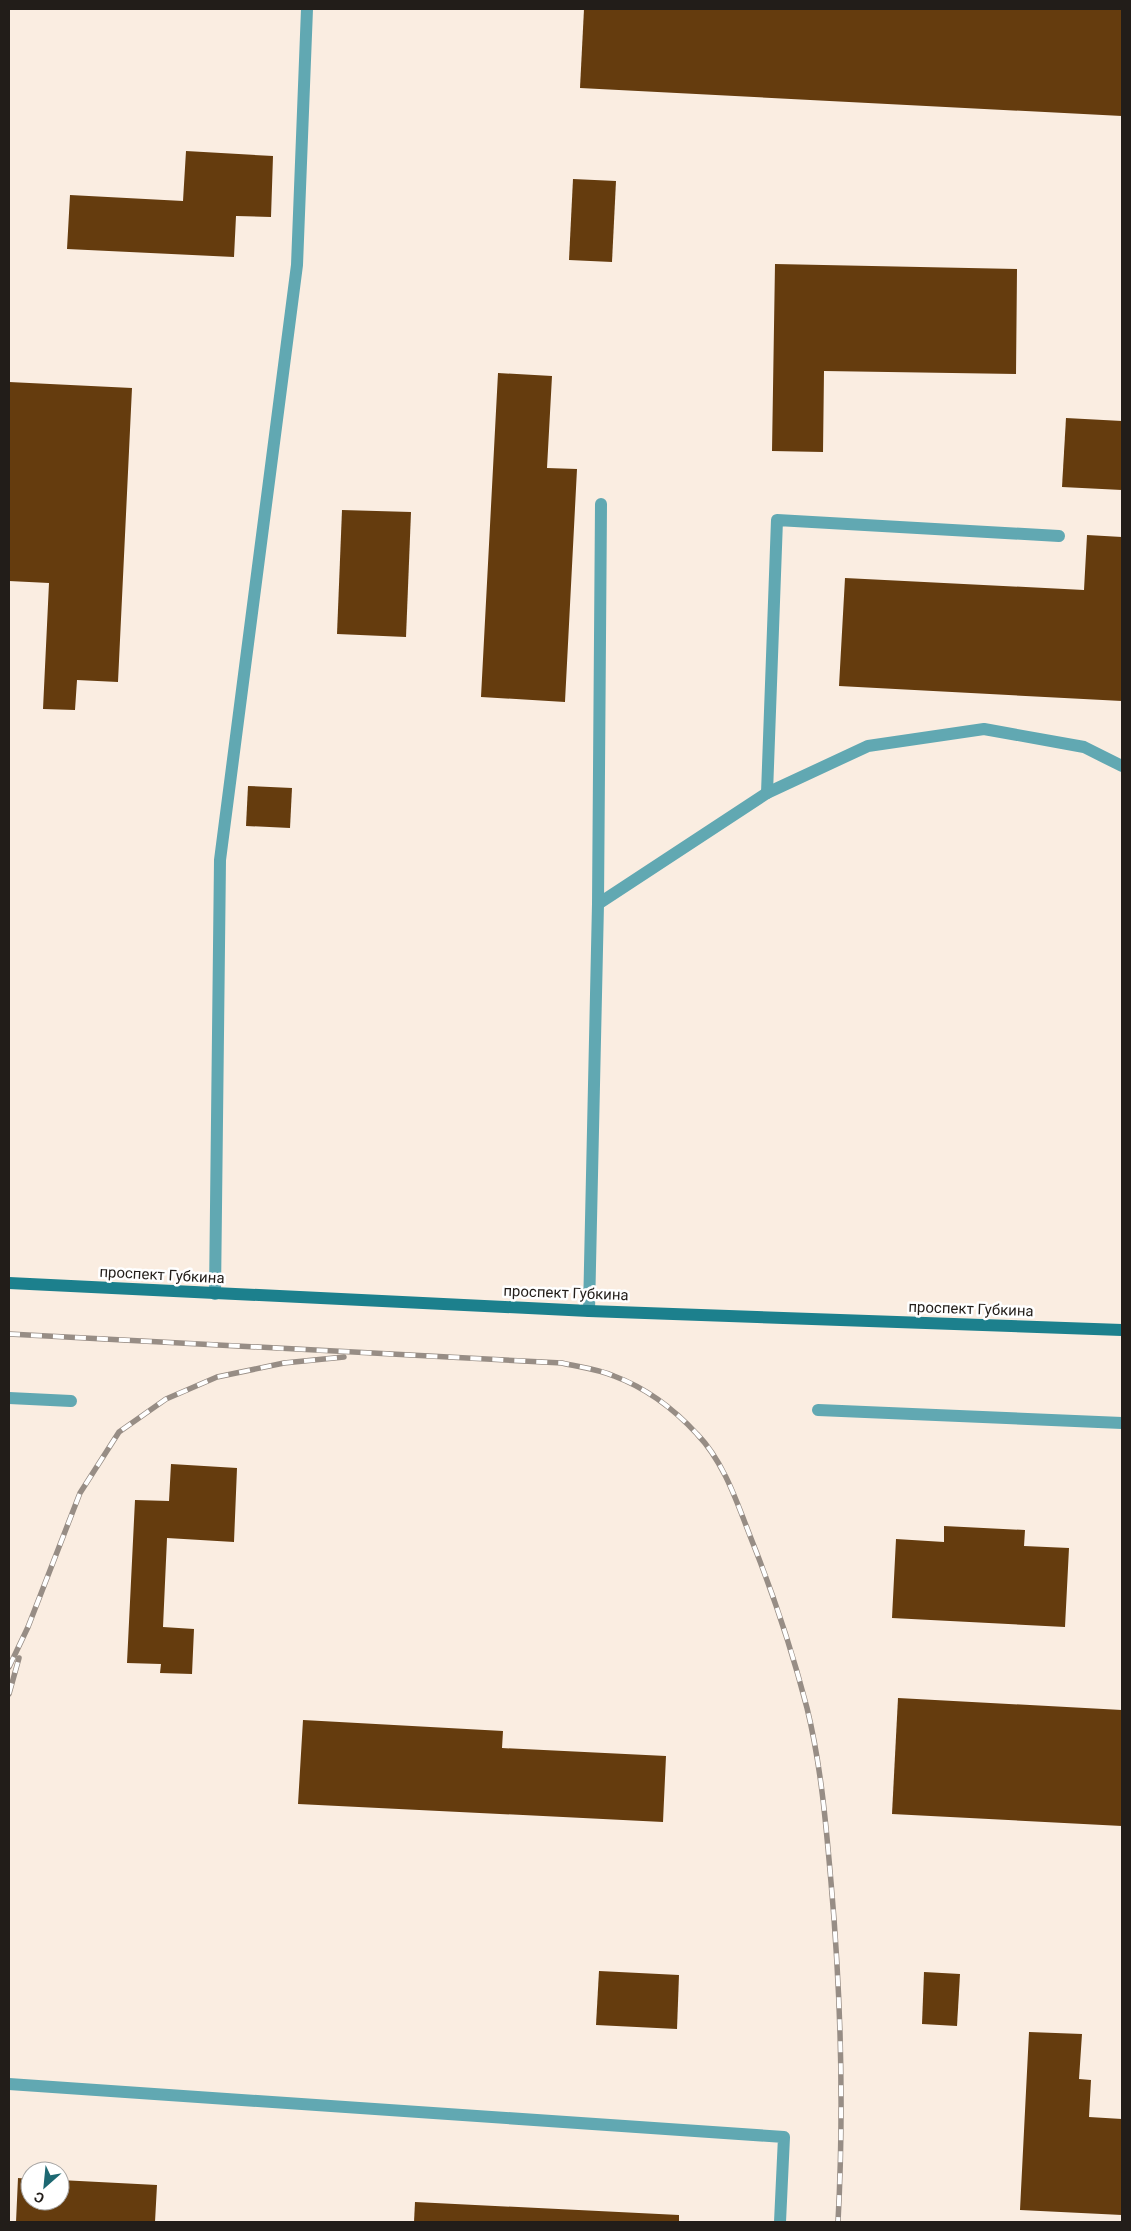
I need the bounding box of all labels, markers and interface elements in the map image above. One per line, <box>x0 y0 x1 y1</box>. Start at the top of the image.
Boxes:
street label: проспект Губкина <box>99 1263 225 1287</box>
street label: проспект Губкина <box>503 1282 629 1304</box>
street label: проспект Губкина <box>908 1298 1034 1320</box>
north arrow <box>20 2161 70 2211</box>
text: С <box>31 2188 47 2207</box>

